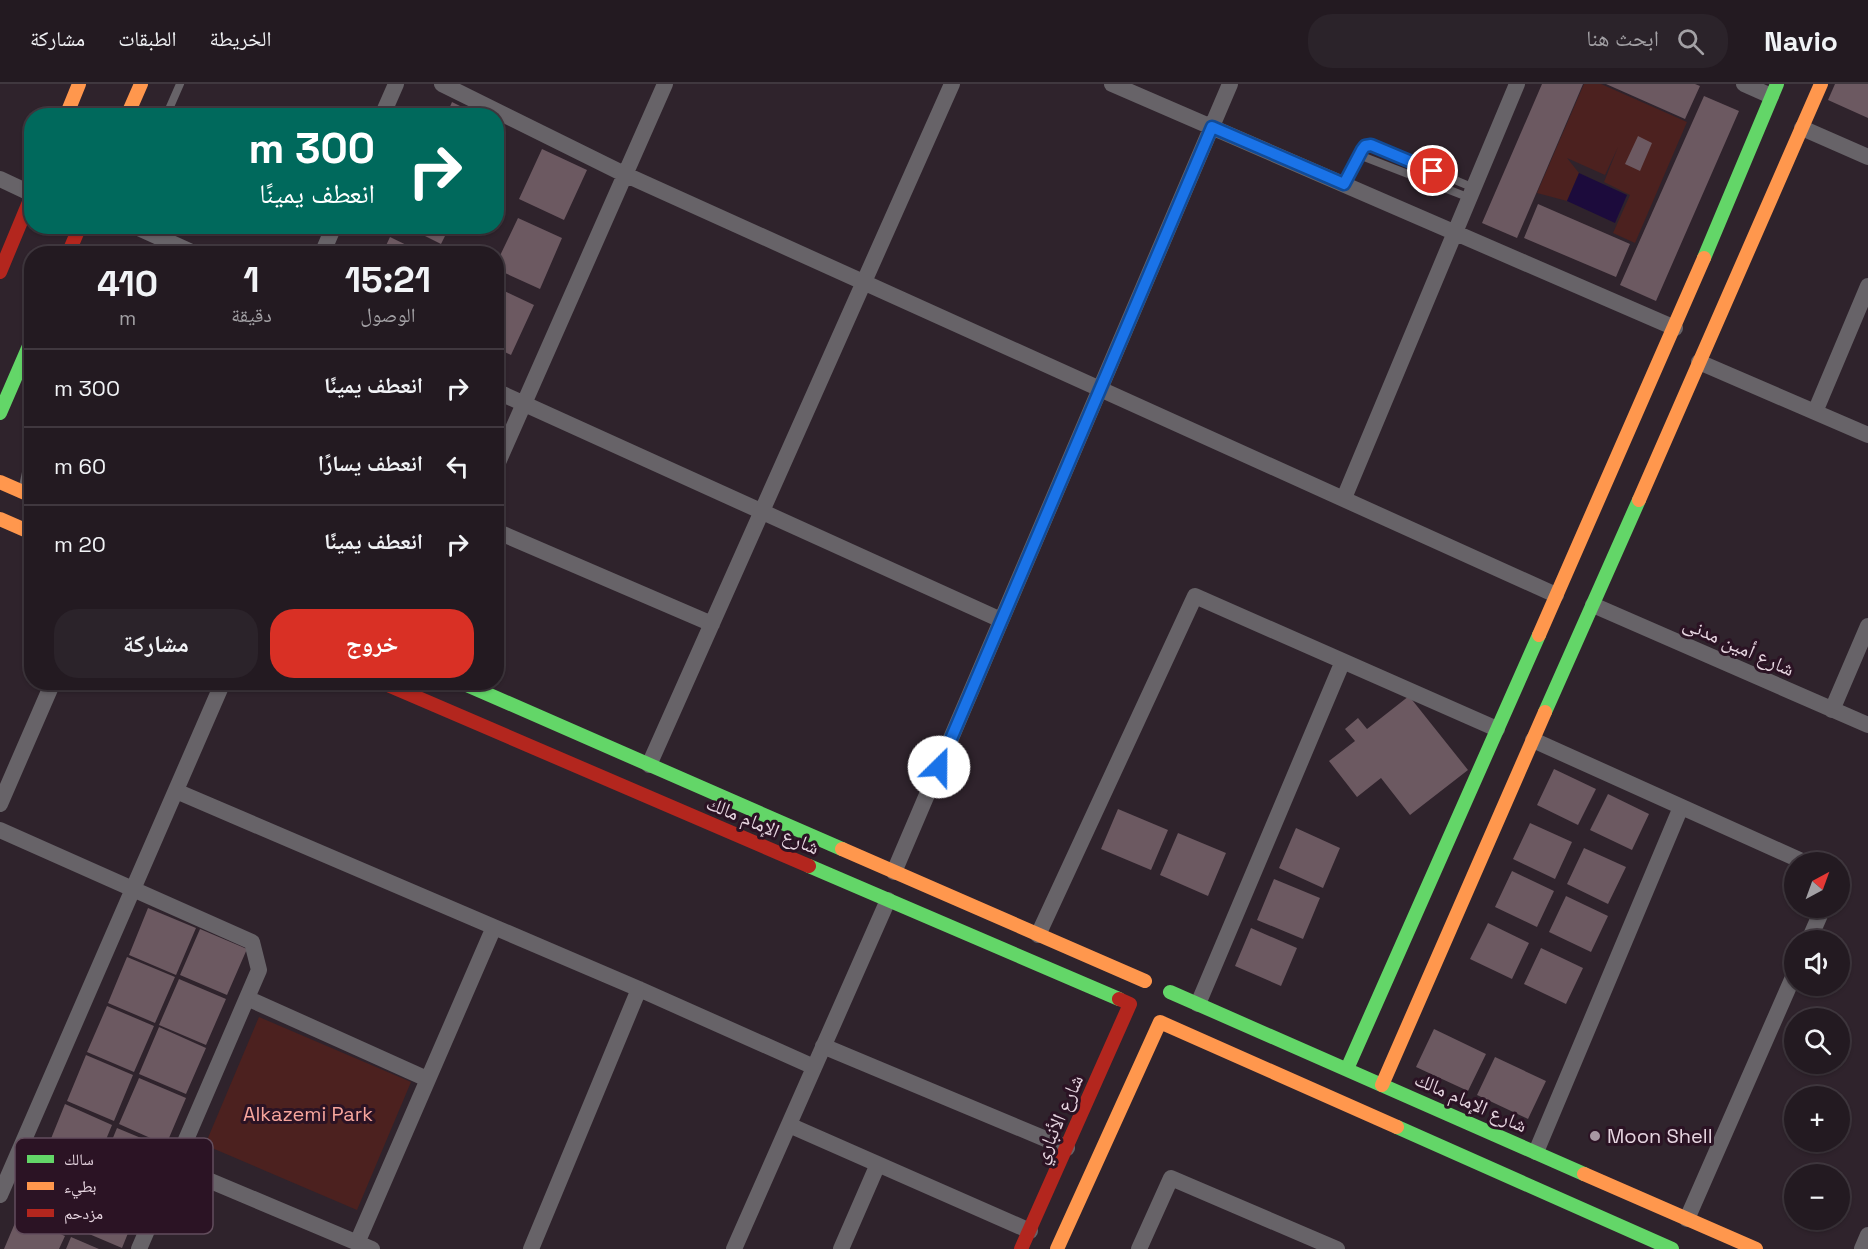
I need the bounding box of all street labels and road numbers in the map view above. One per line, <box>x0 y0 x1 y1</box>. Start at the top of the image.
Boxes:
street label: شارع أمين مدنى <box>1679 610 1799 682</box>
street label: شارع الإمام مالك <box>702 789 824 861</box>
street label: شارع الإمام مالك <box>1410 1066 1531 1139</box>
street label: شارع الأنباري <box>1027 1070 1092 1169</box>

